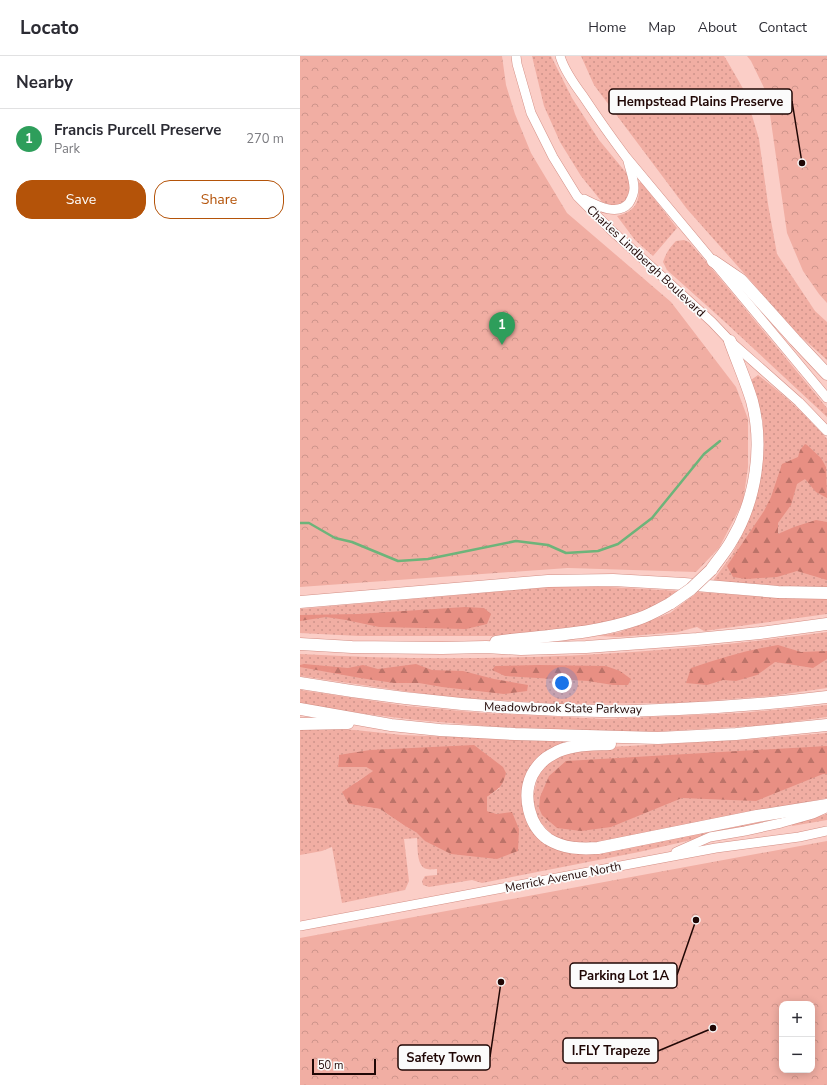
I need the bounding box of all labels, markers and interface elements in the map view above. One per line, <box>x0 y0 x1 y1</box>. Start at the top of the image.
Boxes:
text: Locato <box>20 15 79 41</box>
text: Home <box>588 18 626 37</box>
text: Map <box>648 18 676 37</box>
text: About <box>698 18 737 37</box>
text: Contact <box>759 18 807 37</box>
text: Nearby <box>16 71 73 94</box>
callout: Hempstead Plains Preserve <box>609 89 792 114</box>
text: Hempstead Plains Preserve <box>617 93 783 111</box>
text: Francis Purcell Preserve <box>54 120 221 140</box>
text: 1 <box>25 130 33 148</box>
text: 270 m <box>246 130 284 148</box>
text: Park <box>54 140 80 158</box>
button: Save <box>16 180 146 219</box>
button: Share <box>154 180 284 219</box>
street label: Charles Lindbergh Boulevard <box>583 202 709 320</box>
pin: 1 <box>489 312 515 345</box>
your location <box>552 673 572 693</box>
street label: Meadowbrook State Parkway <box>484 699 643 717</box>
street label: Merrick Avenue North <box>504 858 622 896</box>
callout: Parking Lot 1A <box>570 963 677 988</box>
text: Parking Lot 1A <box>579 967 669 985</box>
map controls <box>779 1001 815 1073</box>
button: + <box>779 1001 815 1037</box>
button: − <box>779 1037 815 1073</box>
callout: I.FLY Trapeze <box>563 1038 658 1063</box>
text: I.FLY Trapeze <box>572 1042 650 1060</box>
callout: Safety Town <box>398 1045 490 1070</box>
text: Safety Town <box>406 1049 482 1067</box>
scale bar <box>312 1057 376 1076</box>
text: 50 m <box>318 1058 343 1073</box>

